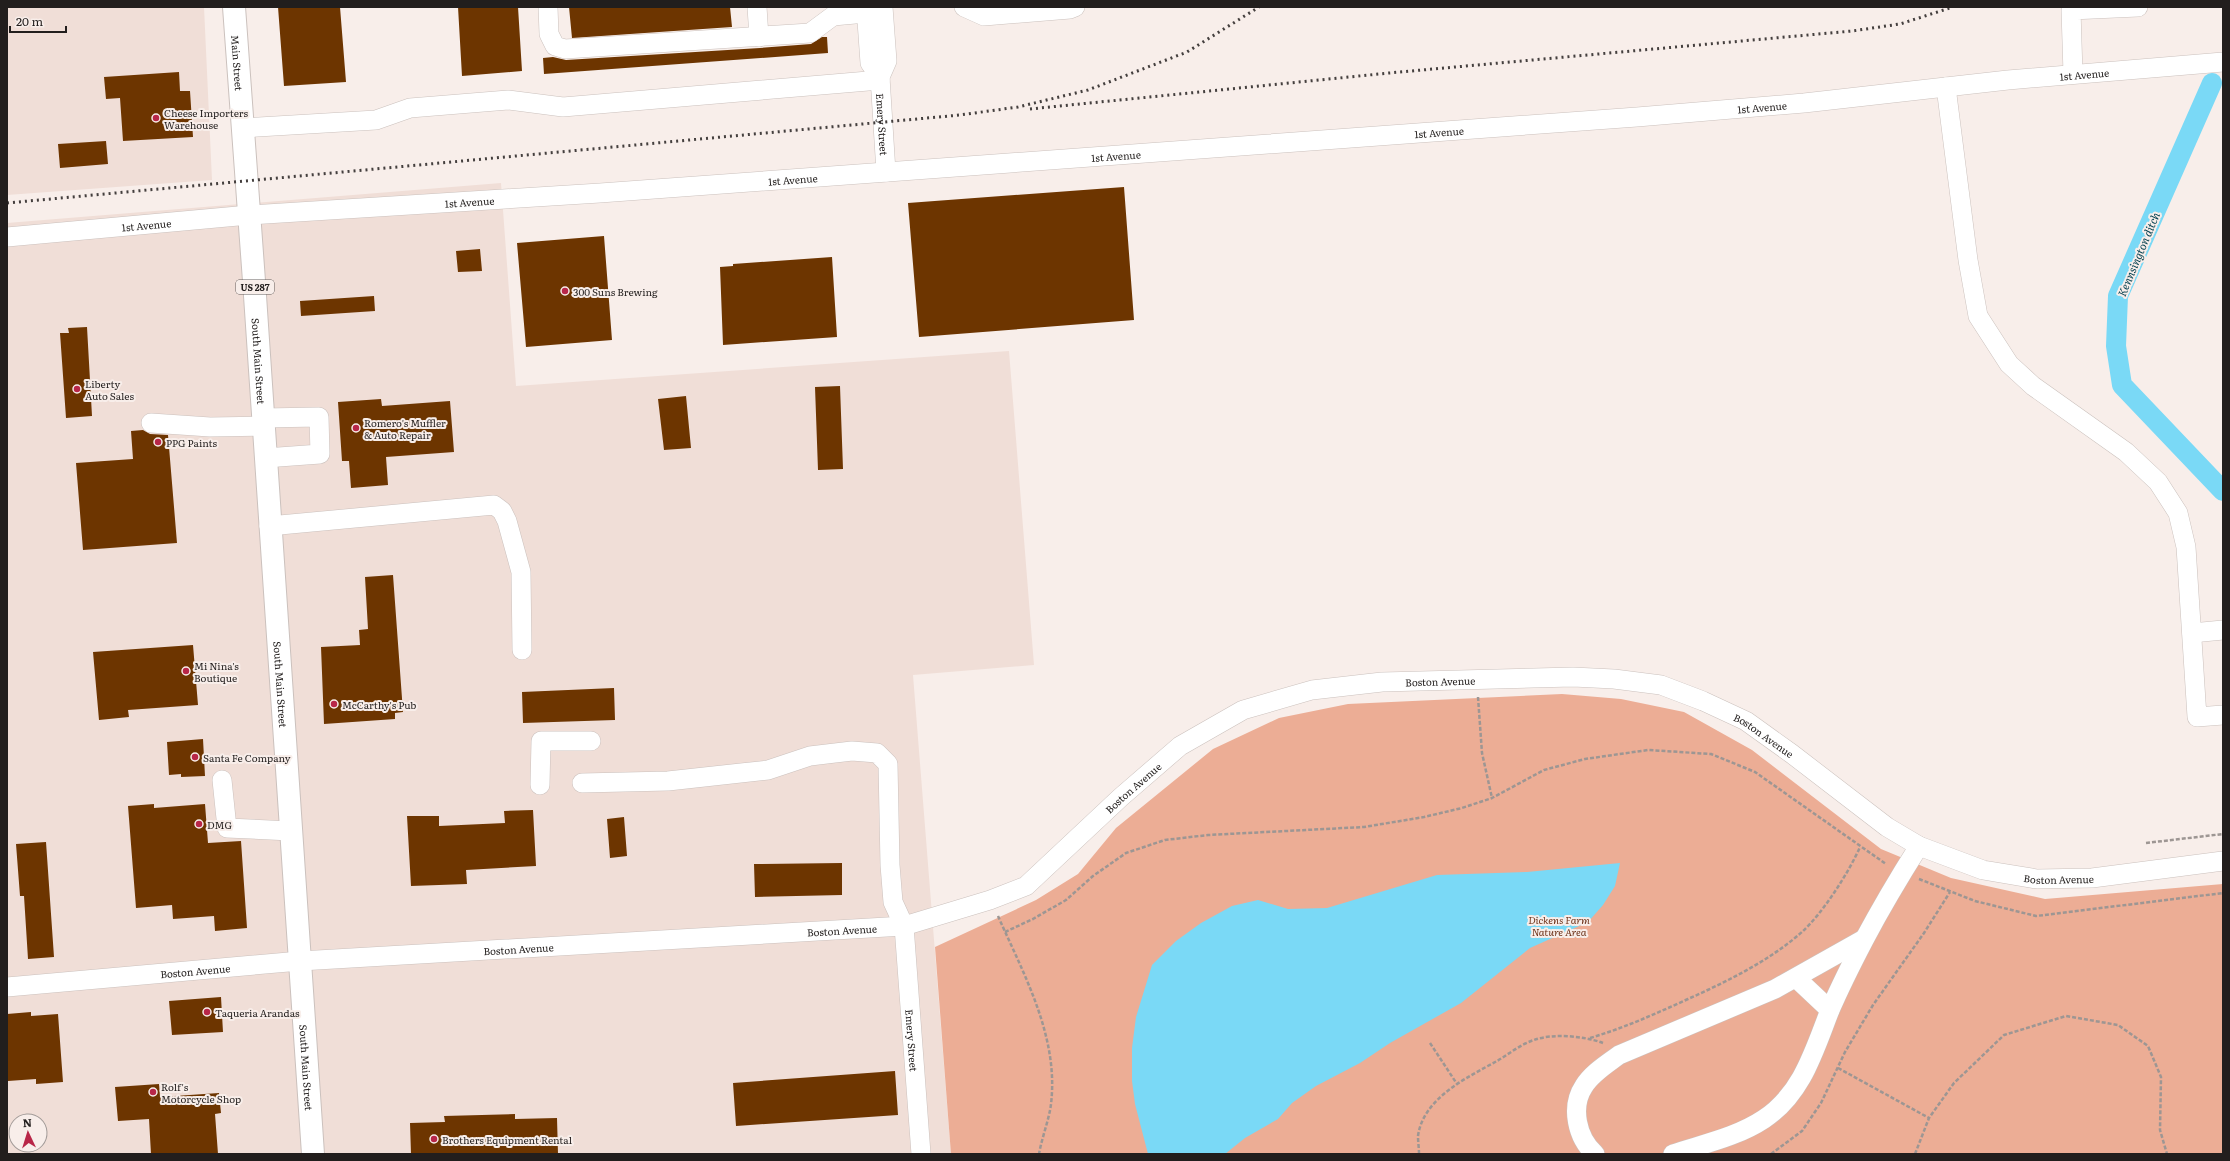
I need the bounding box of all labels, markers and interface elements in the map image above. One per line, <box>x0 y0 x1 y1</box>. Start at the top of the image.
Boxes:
scale bar <box>10 8 66 34</box>
text: 20 m <box>16 12 43 30</box>
street label: Main Street <box>229 34 248 91</box>
street label: 1st Avenue <box>2059 64 2110 83</box>
street label: Emery Street <box>874 93 892 156</box>
street label: 1st Avenue <box>1737 97 1787 116</box>
place label: Cheese Importers Warehouse <box>164 105 249 132</box>
marker: Cheese Importers Warehouse <box>151 113 161 123</box>
street label: 1st Avenue <box>1414 122 1464 141</box>
street label: 1st Avenue <box>1091 146 1141 164</box>
street label: 1st Avenue <box>767 170 818 188</box>
street label: 1st Avenue <box>444 192 495 210</box>
water label: Kennsington ditch <box>2113 209 2163 299</box>
street label: 1st Avenue <box>121 215 172 234</box>
road number: US 287 <box>236 280 274 294</box>
place label: 300 Suns Brewing <box>573 284 658 299</box>
marker: 300 Suns Brewing <box>560 286 570 296</box>
street label: South Main Street <box>249 317 270 405</box>
place label: Liberty Auto Sales <box>85 376 134 403</box>
marker: Liberty Auto Sales <box>72 384 82 394</box>
place label: Romero's Muffler & Auto Repair <box>364 415 446 442</box>
marker: Romero's Muffler & Auto Repair <box>351 423 361 433</box>
place label: PPG Paints <box>166 435 217 450</box>
marker: PPG Paints <box>153 437 163 447</box>
street label: South Main Street <box>271 641 292 728</box>
place label: Mi Nina's Boutique <box>194 658 239 685</box>
marker: Mi Nina's Boutique <box>181 666 191 676</box>
street label: Boston Avenue <box>1405 672 1476 689</box>
place label: McCarthy's Pub <box>342 697 416 712</box>
marker: McCarthy's Pub <box>329 699 339 709</box>
street label: Boston Avenue <box>1731 709 1797 761</box>
place label: Santa Fe Company <box>203 750 291 765</box>
marker: Santa Fe Company <box>190 752 200 762</box>
street label: Boston Avenue <box>1101 758 1164 816</box>
place label: DMG <box>207 817 232 832</box>
marker: DMG <box>194 819 204 829</box>
street label: Boston Avenue <box>2023 869 2094 887</box>
park label: Dickens Farm Nature Area <box>1528 912 1590 939</box>
street label: Boston Avenue <box>806 920 877 939</box>
street label: Boston Avenue <box>483 939 554 958</box>
street label: Boston Avenue <box>160 960 231 981</box>
place label: Taqueria Arandas <box>215 1005 300 1020</box>
marker: Taqueria Arandas <box>202 1007 212 1017</box>
street label: Emery Street <box>903 1009 922 1072</box>
street label: South Main Street <box>297 1024 318 1111</box>
place label: Rolf's Motorcycle Shop <box>161 1079 241 1106</box>
marker: Rolf's Motorcycle Shop <box>148 1087 158 1097</box>
north arrow <box>8 1113 48 1153</box>
text: N <box>22 1114 32 1130</box>
place label: Brothers Equipment Rental <box>442 1132 573 1147</box>
marker: Brothers Equipment Rental <box>429 1134 439 1144</box>

